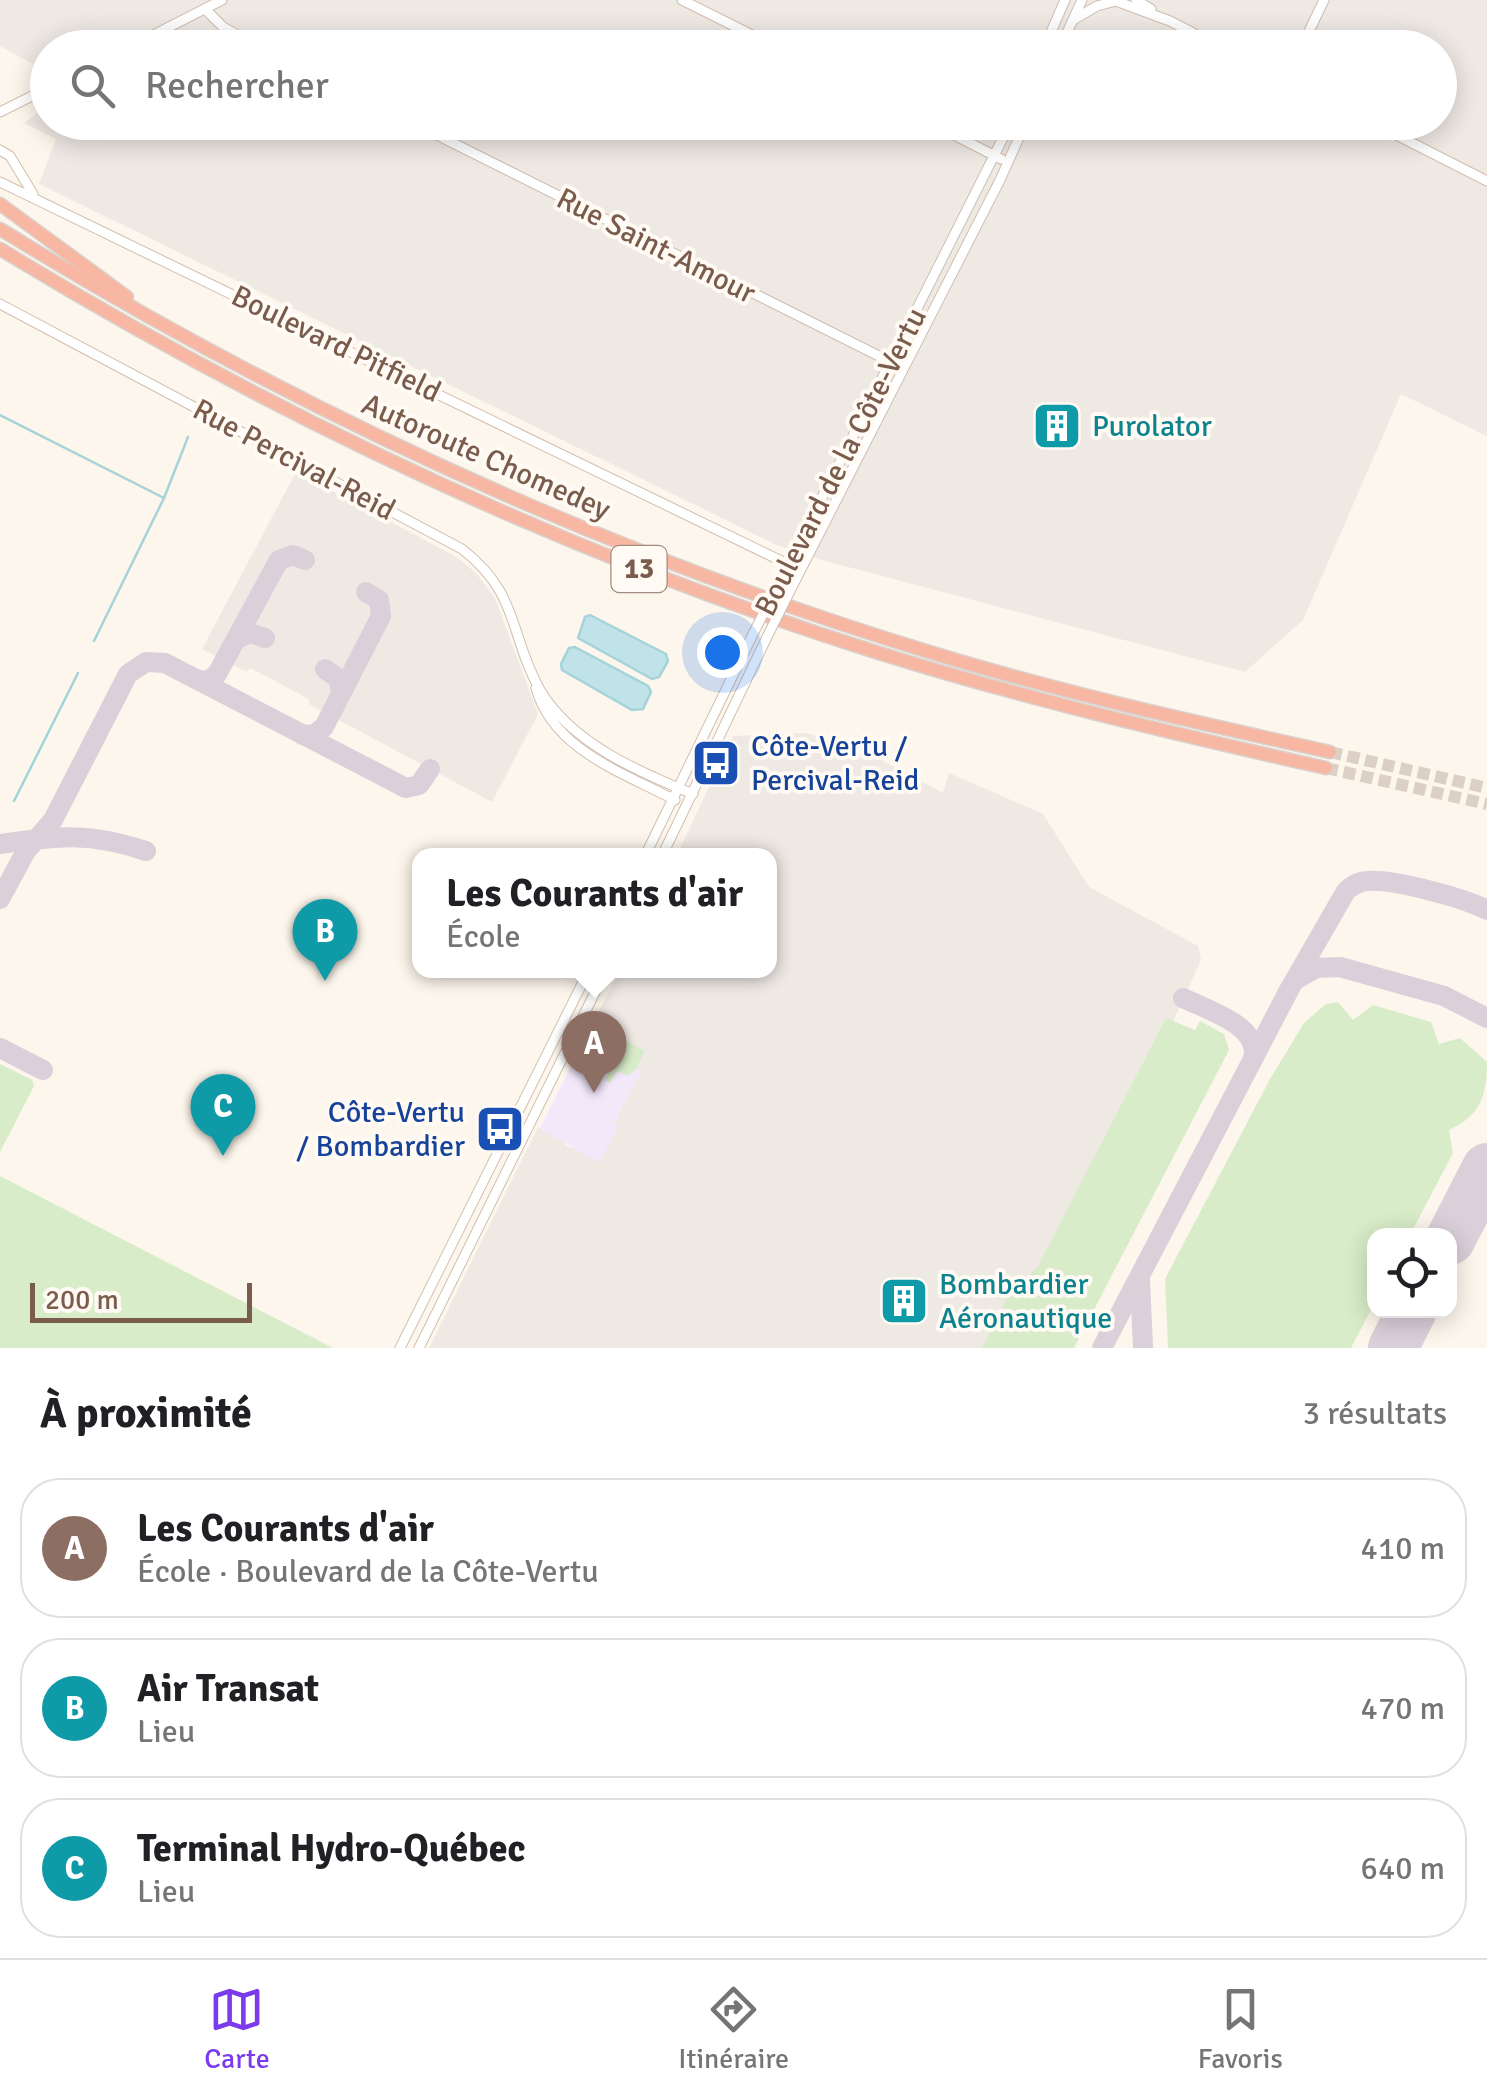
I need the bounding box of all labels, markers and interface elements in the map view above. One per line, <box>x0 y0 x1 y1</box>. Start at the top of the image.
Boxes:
search box <box>30 30 1457 140</box>
icon: search <box>65 58 120 113</box>
text: Rechercher <box>145 62 329 109</box>
street label: Rue Saint-Amour <box>550 180 762 312</box>
street label: Boulevard Pitfield <box>225 277 447 411</box>
street label: Boulevard de la Côte-Vertu <box>747 302 935 622</box>
street label: Autoroute Chomedey <box>356 386 616 528</box>
street label: Rue Percival-Reid <box>187 391 401 529</box>
building icon: Purolator <box>1031 400 1083 452</box>
place label: Purolator <box>1092 408 1212 445</box>
road number: 13 <box>612 546 666 592</box>
your location <box>697 627 748 678</box>
place label: Côte-Vertu / Percival-Reid <box>751 728 919 799</box>
bus stop icon: Côte-Vertu / Percival-Reid <box>690 737 742 789</box>
popup <box>412 848 777 978</box>
text: Les Courants d'air <box>446 870 743 917</box>
pin: B <box>292 898 358 981</box>
text: École <box>446 917 520 956</box>
pin: A <box>562 1010 626 1093</box>
pin: C <box>190 1074 256 1156</box>
place label: Côte-Vertu / Bombardier <box>296 1094 465 1165</box>
bus stop icon: Côte-Vertu / Bombardier <box>474 1103 526 1155</box>
map controls <box>1367 1228 1457 1318</box>
button: locate <box>1367 1228 1457 1318</box>
place label: Bombardier Aéronautique <box>939 1266 1112 1337</box>
building icon: Bombardier Aéronautique <box>878 1275 930 1327</box>
scale bar <box>30 1278 252 1322</box>
text: 200 m <box>45 1283 119 1317</box>
text: À proximité <box>40 1388 252 1439</box>
text: 3 résultats <box>1303 1394 1447 1433</box>
text: Les Courants d'air <box>137 1505 434 1552</box>
text: A <box>64 1529 85 1568</box>
text: 410 m <box>1361 1529 1445 1568</box>
text: École · Boulevard de la Côte-Vertu <box>137 1552 599 1591</box>
text: Air Transat <box>137 1665 319 1712</box>
text: B <box>65 1689 84 1728</box>
text: 470 m <box>1361 1689 1445 1728</box>
text: Lieu <box>137 1712 195 1751</box>
text: Terminal Hydro-Québec <box>137 1825 526 1872</box>
text: C <box>65 1849 84 1888</box>
text: 640 m <box>1361 1849 1445 1888</box>
text: Lieu <box>137 1872 195 1911</box>
tab: Carte <box>204 1982 270 2076</box>
tab: Itinéraire <box>678 1982 789 2076</box>
tab: Favoris <box>1198 1982 1283 2076</box>

